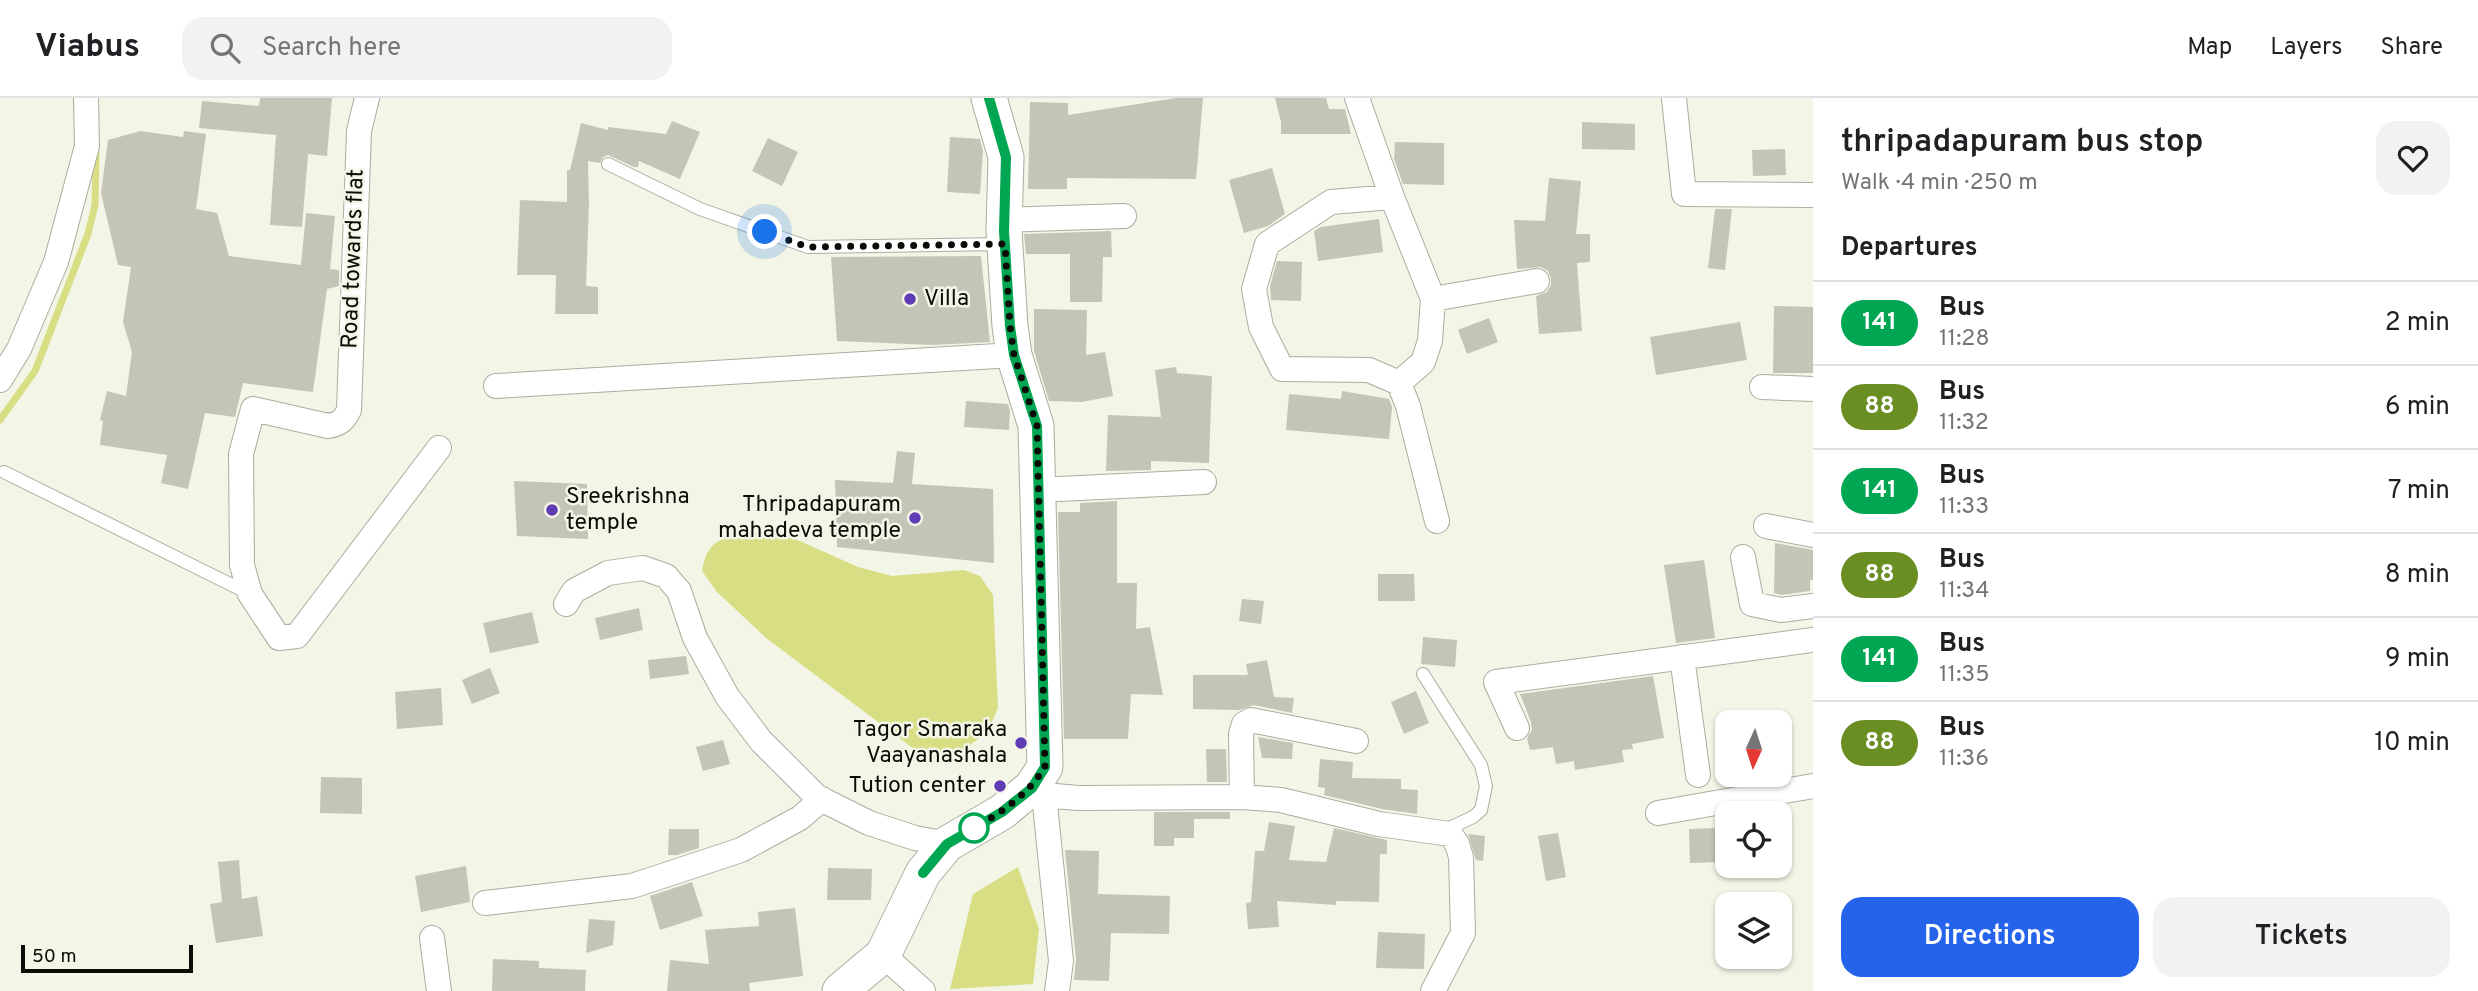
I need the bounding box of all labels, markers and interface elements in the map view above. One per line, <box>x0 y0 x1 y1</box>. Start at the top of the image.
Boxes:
search box <box>182 17 672 80</box>
text: Viabus <box>35 27 140 69</box>
icon: search <box>206 29 244 67</box>
text: Search here <box>262 32 401 65</box>
text: Map <box>2187 33 2232 63</box>
text: Layers <box>2270 33 2342 63</box>
text: Share <box>2380 33 2443 63</box>
button: heart <box>2376 121 2450 195</box>
text: thripadapuram bus stop <box>1841 122 2203 164</box>
street label: Road towards flat <box>336 169 372 349</box>
text: Walk · 4 min · 250 m <box>1841 169 2038 198</box>
your location <box>747 214 782 249</box>
text: Departures <box>1841 232 1978 265</box>
place label: Villa <box>924 285 969 314</box>
marker: Villa <box>902 291 918 307</box>
text: Bus <box>1939 292 1985 325</box>
text: 2 min <box>2385 307 2450 340</box>
text: 141 <box>1862 308 1897 338</box>
text: 11:28 <box>1939 325 1989 354</box>
text: Bus <box>1939 376 1985 409</box>
text: 6 min <box>2385 391 2450 424</box>
text: 88 <box>1864 392 1895 422</box>
text: 11:32 <box>1939 409 1989 438</box>
text: Bus <box>1939 460 1985 493</box>
text: 7 min <box>2388 475 2450 508</box>
text: 141 <box>1862 476 1897 506</box>
place label: Sreekrishna temple <box>566 483 690 538</box>
place label: Thripadapuram mahadeva temple <box>718 491 901 546</box>
text: 11:33 <box>1939 493 1989 522</box>
marker: Sreekrishna temple <box>544 502 560 518</box>
marker: Thripadapuram mahadeva temple <box>907 510 923 526</box>
text: Bus <box>1939 544 1985 577</box>
text: 8 min <box>2385 559 2450 592</box>
text: 88 <box>1864 560 1895 590</box>
text: 11:34 <box>1939 577 1989 606</box>
text: Bus <box>1939 628 1985 661</box>
text: 9 min <box>2385 643 2450 676</box>
text: 141 <box>1862 644 1897 674</box>
text: 11:35 <box>1939 661 1989 690</box>
north arrow <box>1715 710 1792 788</box>
map controls <box>1715 710 1792 969</box>
text: Bus <box>1939 712 1985 745</box>
place label: Tagor Smaraka Vaayanashala <box>853 716 1007 771</box>
text: 10 min <box>2374 727 2450 760</box>
text: 88 <box>1864 728 1895 758</box>
marker: Tagor Smaraka Vaayanashala <box>1013 735 1029 751</box>
text: 11:36 <box>1939 745 1989 774</box>
place label: Tution center <box>849 772 986 801</box>
marker: Tution center <box>992 778 1008 794</box>
button: locate <box>1715 801 1792 878</box>
unlabelled marker <box>959 813 989 843</box>
button: layers <box>1715 892 1792 969</box>
button: Directions <box>1841 897 2139 977</box>
button: Tickets <box>2153 897 2450 977</box>
scale bar <box>21 942 192 974</box>
text: 50 m <box>32 945 77 969</box>

